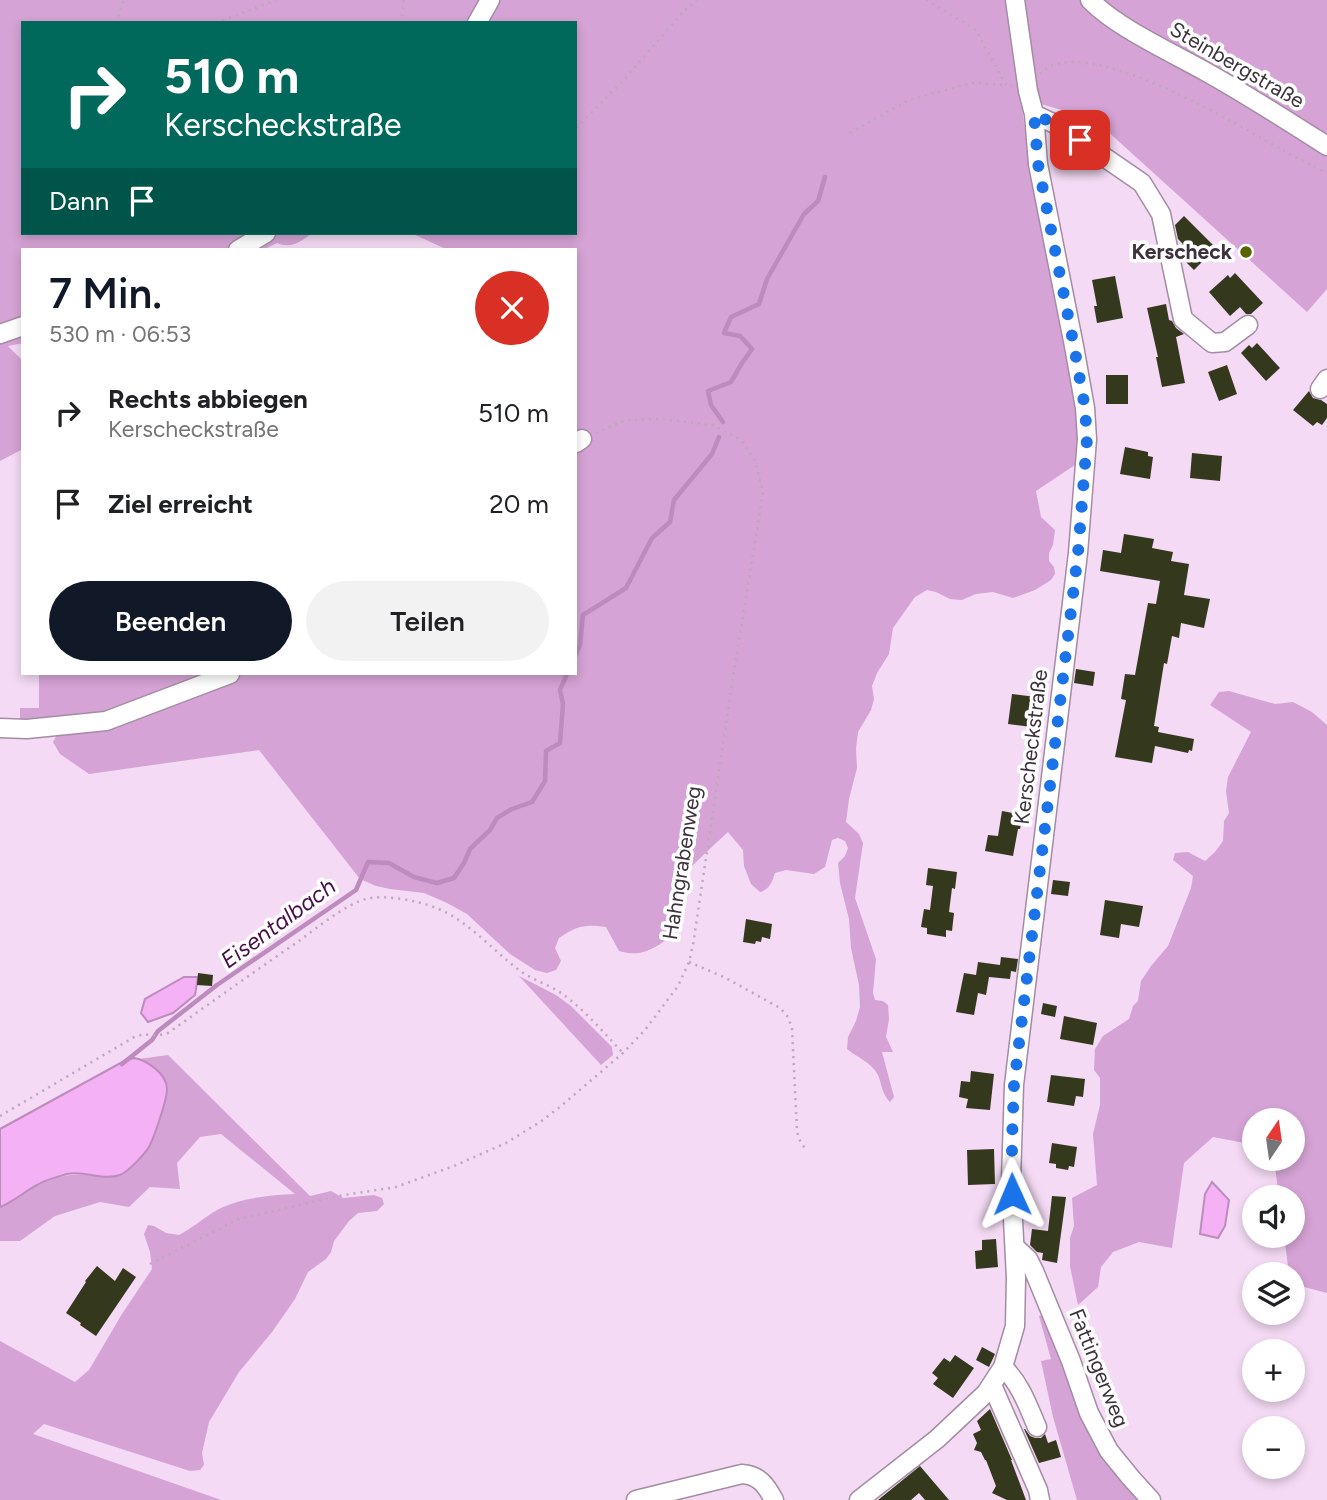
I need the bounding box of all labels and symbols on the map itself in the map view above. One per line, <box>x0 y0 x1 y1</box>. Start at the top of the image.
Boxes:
street label: Steinbergstraße <box>1166 16 1309 113</box>
pin <box>1050 110 1110 170</box>
place label: Kerscheck <box>1131 239 1233 264</box>
marker: Kerscheck <box>1238 244 1254 260</box>
street label: Kerscheckstraße <box>1009 668 1052 826</box>
street label: Hahngrabenweg <box>657 784 706 942</box>
water label: Eisentalbach <box>215 872 341 974</box>
north arrow <box>1242 1108 1306 1171</box>
position arrow <box>975 1157 1049 1231</box>
street label: Fattingerweg <box>1064 1305 1135 1431</box>

